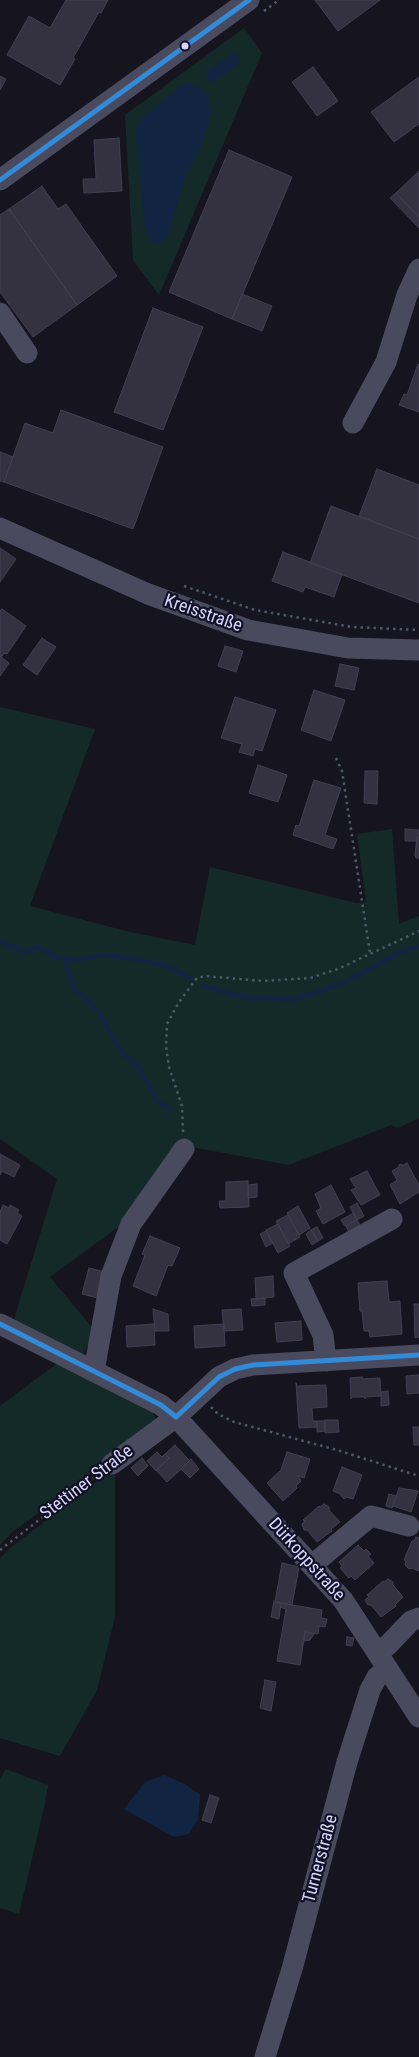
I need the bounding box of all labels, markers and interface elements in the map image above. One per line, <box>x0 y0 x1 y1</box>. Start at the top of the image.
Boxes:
unlabelled marker <box>180 41 190 51</box>
street label: Kreisstraße <box>161 591 245 637</box>
street label: Stettiner Straße <box>36 1441 138 1525</box>
street label: Dürkoppstraße <box>263 1514 349 1606</box>
street label: Turnerstraße <box>299 1813 343 1905</box>

